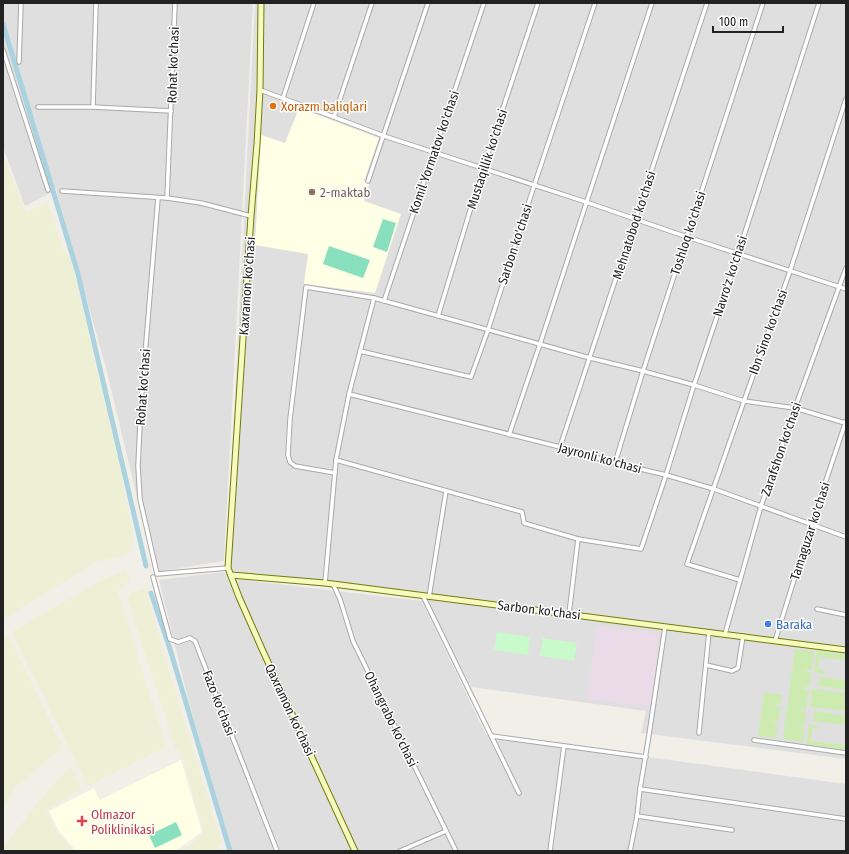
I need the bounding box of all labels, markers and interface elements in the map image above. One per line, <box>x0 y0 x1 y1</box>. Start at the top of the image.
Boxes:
scale bar <box>713 8 783 34</box>
text: 100 m <box>719 15 748 29</box>
street label: Rohat ko'chasi <box>164 26 182 104</box>
street label: Komil Yormatov ko'chasi <box>406 89 462 215</box>
place label: Xorazm baliqlari <box>281 99 367 114</box>
marker: Xorazm baliqlari <box>268 101 278 111</box>
street label: Mustaqillik ko'chasi <box>464 107 510 211</box>
street label: Mehnatobod ko'chasi <box>609 169 659 281</box>
place label: 2-maktab <box>320 185 370 200</box>
marker: 2-maktab <box>307 187 317 197</box>
street label: Toshloq ko'chasi <box>667 189 709 277</box>
street label: Sarbon ko'chasi <box>495 202 535 286</box>
street label: Navro'z ko'chasi <box>710 234 750 318</box>
street label: Kaxramon ko'chasi <box>236 236 258 336</box>
street label: Ibn Sino ko'chasi <box>746 287 790 377</box>
street label: Rohat ko'chasi <box>133 348 153 426</box>
street label: Zarafshon ko'chasi <box>758 400 804 498</box>
street label: Jayronli ko'chasi <box>557 440 643 476</box>
street label: Tamaguzar ko'chasi <box>787 480 833 582</box>
street label: Sarbon ko'chasi <box>497 597 581 623</box>
place label: Baraka <box>776 617 812 632</box>
marker: Baraka <box>763 619 773 629</box>
street label: Qaxramon ko'chasi <box>262 662 318 758</box>
street label: Fazo ko'chasi <box>200 668 238 738</box>
street label: Ohangrabo ko'chasi <box>361 669 421 769</box>
place label: Olmazor Poliklinikasi <box>91 807 155 837</box>
marker: Olmazor Poliklinikasi <box>76 815 88 827</box>

